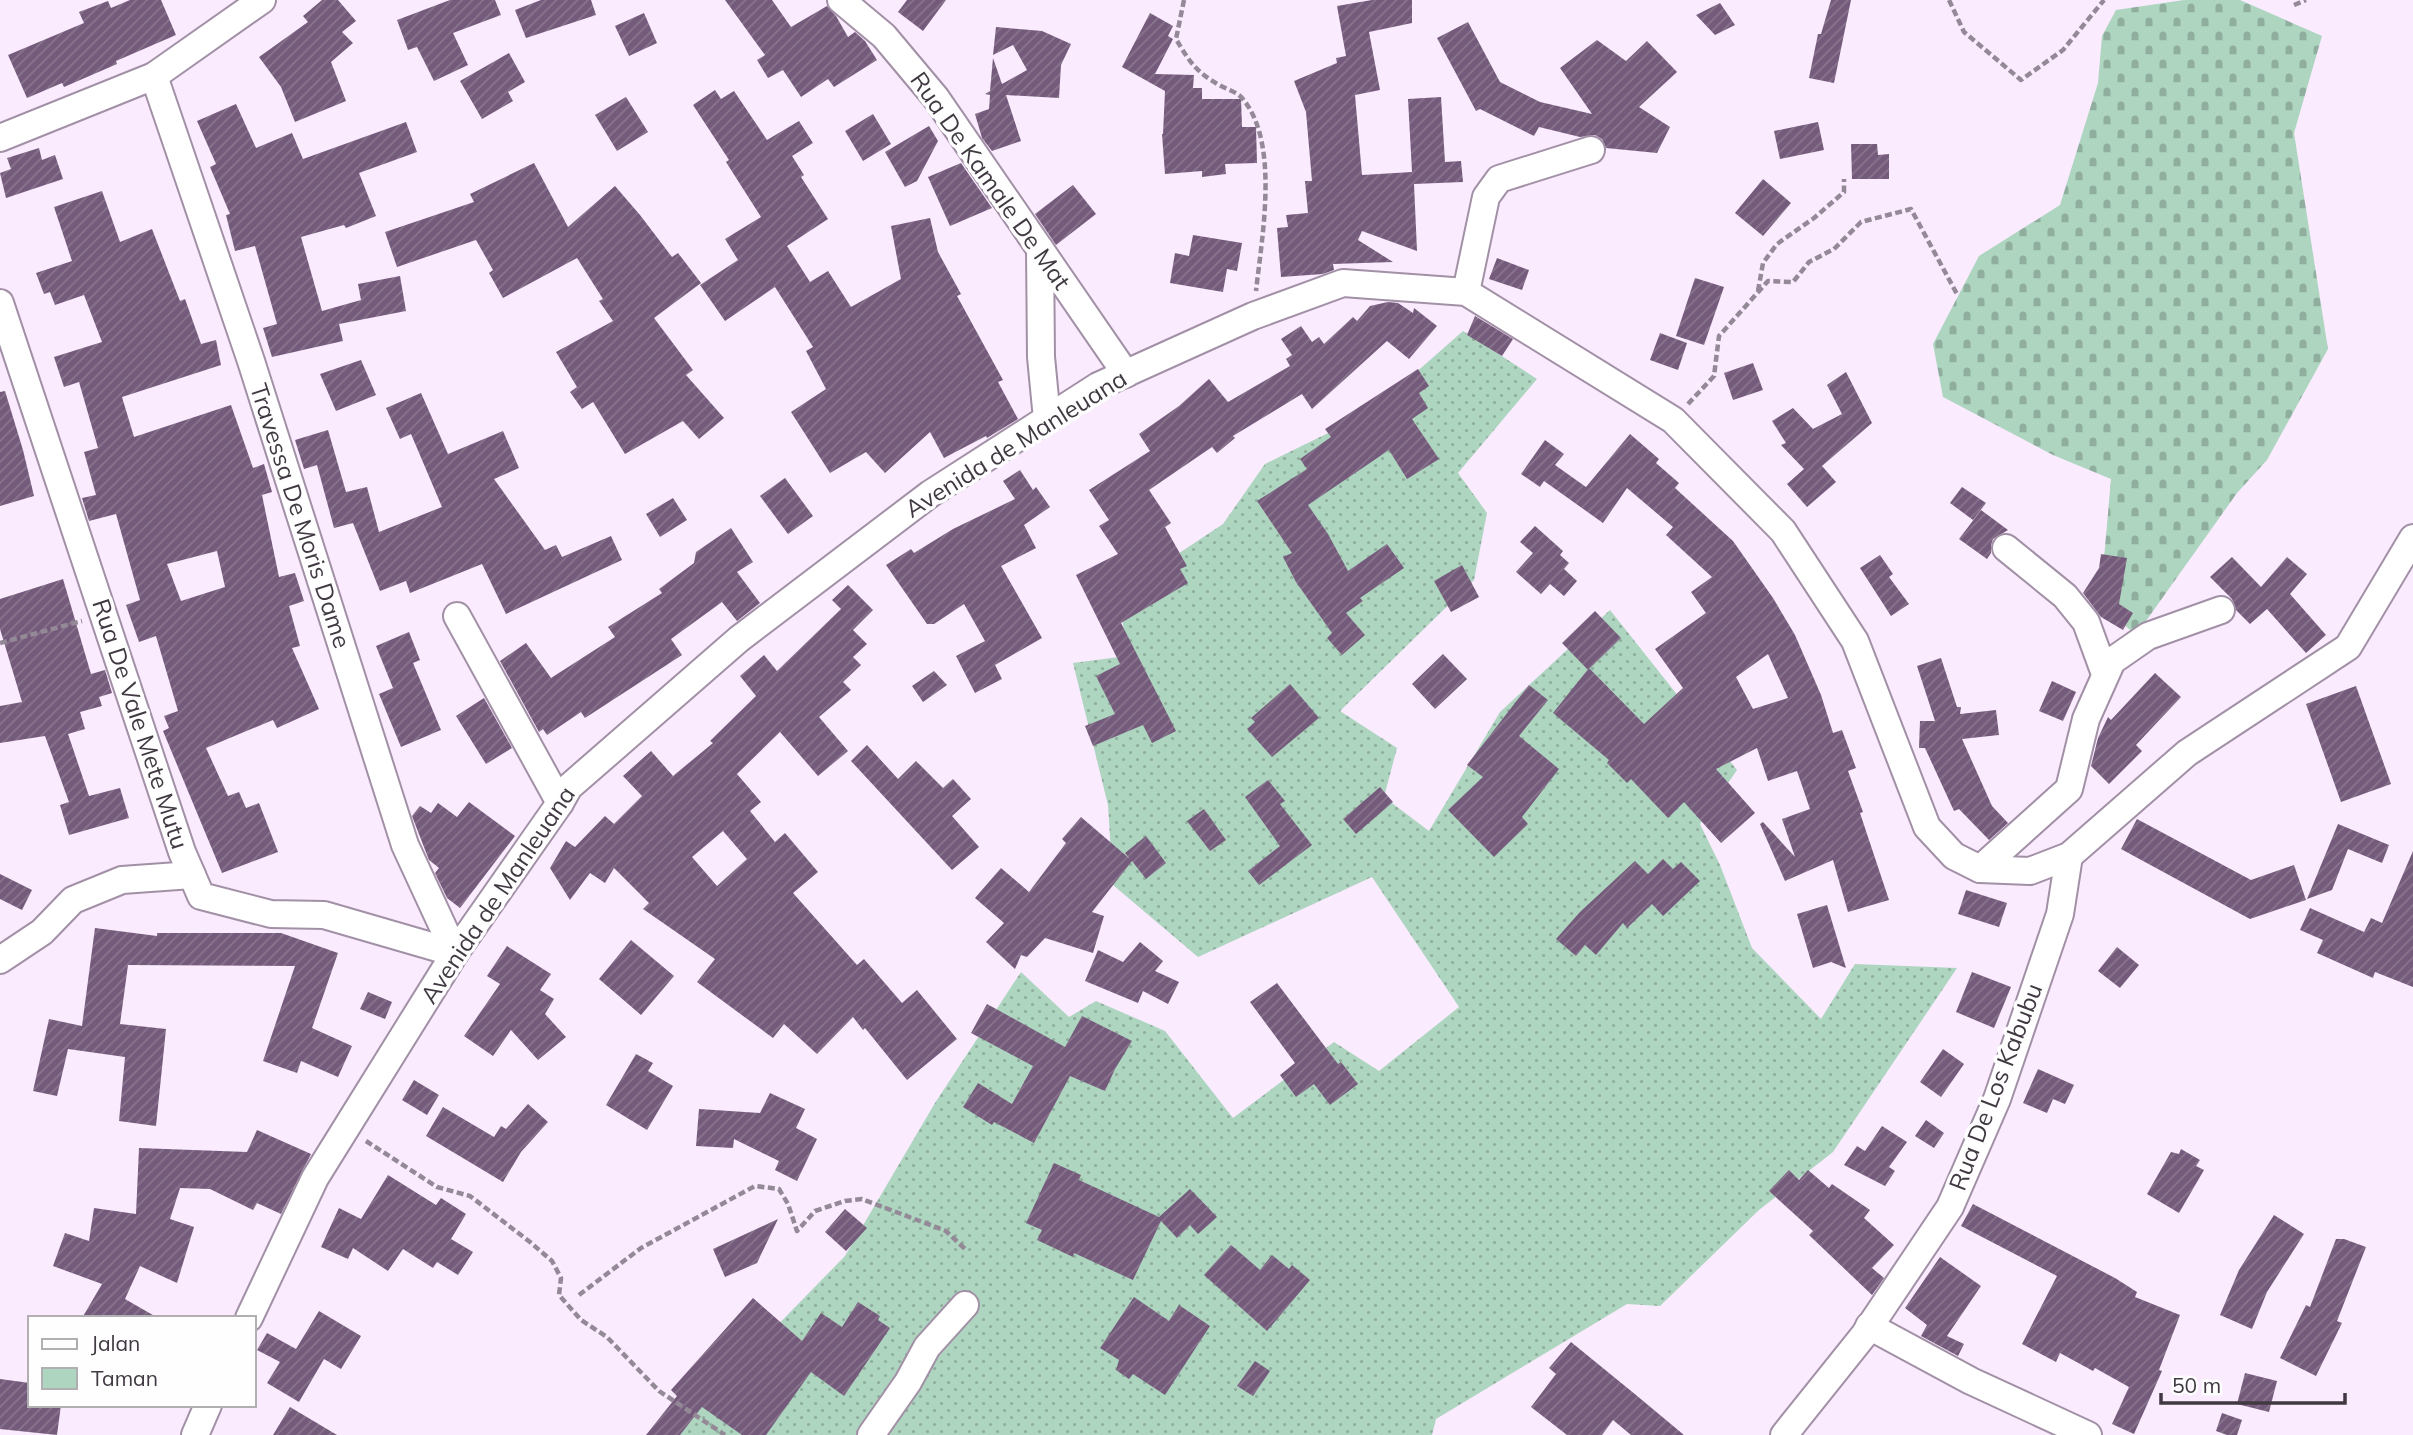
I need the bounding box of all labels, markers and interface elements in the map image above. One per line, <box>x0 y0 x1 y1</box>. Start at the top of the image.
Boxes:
street label: Rua De Kamale De Mat <box>904 66 1077 295</box>
street label: Avenida de Manleuana <box>899 363 1132 524</box>
street label: Travessa De Moris Dame <box>244 380 358 652</box>
street label: Rua De Vale Mete Mutu <box>86 595 196 852</box>
street label: Avenida de Manleuana <box>413 780 581 1009</box>
street label: Rua De Los Kabubu <box>1942 979 2048 1194</box>
legend <box>28 1316 256 1407</box>
text: Jalan <box>91 1330 140 1356</box>
scale bar <box>2161 1362 2345 1406</box>
text: Taman <box>91 1365 158 1391</box>
text: 50 m <box>2172 1372 2221 1398</box>

